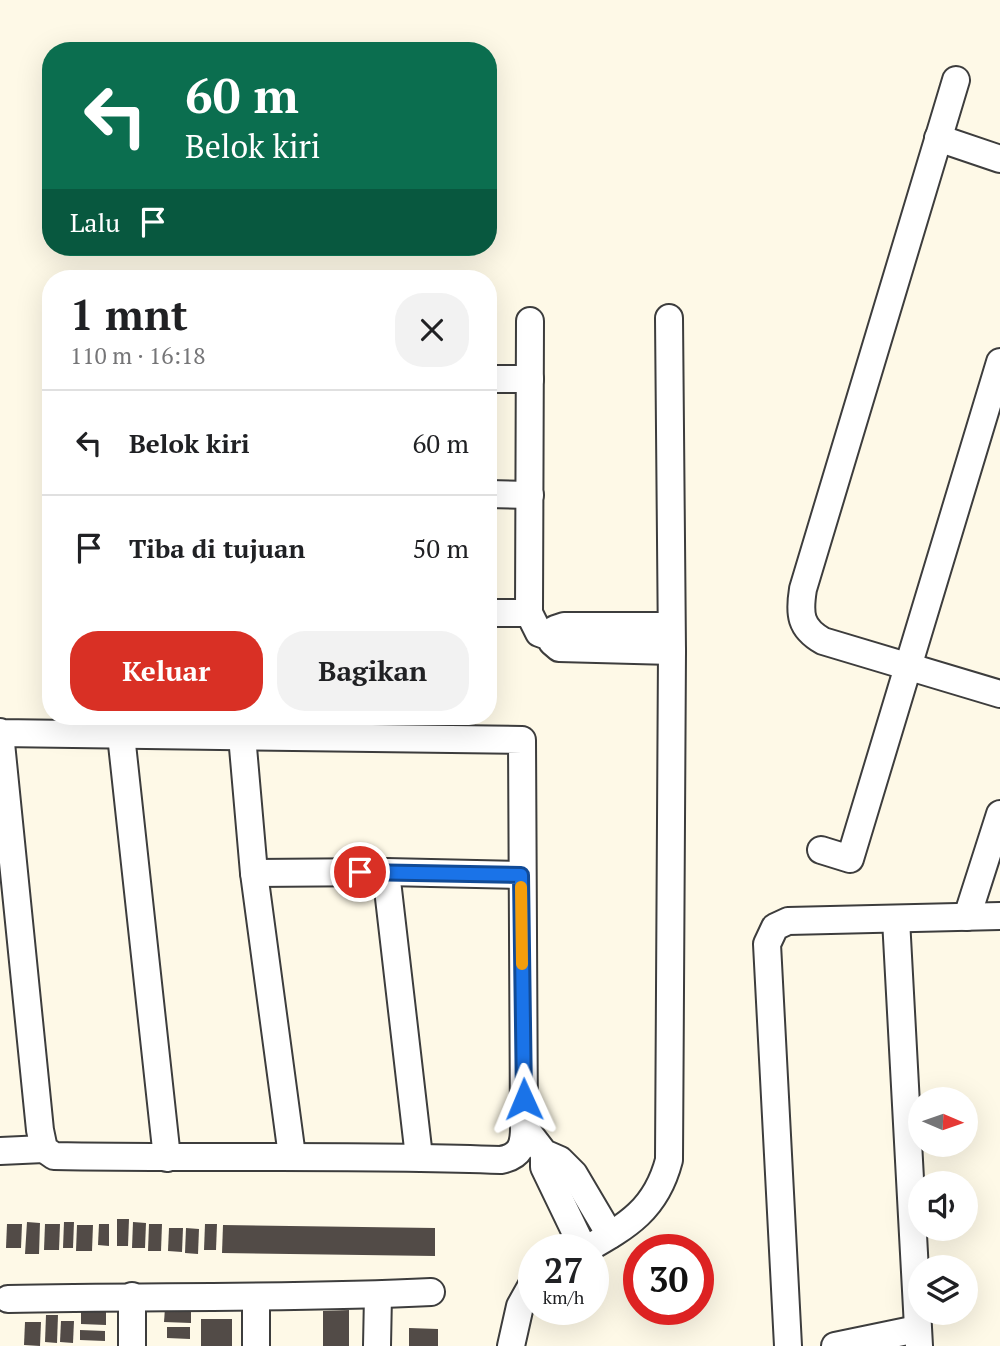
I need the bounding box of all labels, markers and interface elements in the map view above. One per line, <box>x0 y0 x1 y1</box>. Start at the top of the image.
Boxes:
text: 60 m <box>185 62 299 127</box>
icon: left <box>70 70 161 161</box>
text: Belok kiri <box>185 125 320 167</box>
icon: arrive <box>134 203 172 241</box>
text: Lalu <box>70 205 120 239</box>
text: 1 mnt <box>70 286 188 342</box>
button: close <box>395 293 469 367</box>
text: 110 m · 16:18 <box>70 340 205 371</box>
icon: left <box>70 424 108 462</box>
text: Belok kiri <box>129 426 250 460</box>
text: 60 m <box>413 426 469 460</box>
icon: arrive <box>70 529 108 567</box>
text: Tiba di tujuan <box>129 531 305 565</box>
text: 50 m <box>413 531 469 565</box>
button: Keluar <box>70 631 263 711</box>
button: Bagikan <box>277 631 469 711</box>
pin <box>330 842 390 902</box>
icon: arrive <box>341 853 379 891</box>
position arrow <box>487 1062 561 1136</box>
north arrow <box>908 1087 978 1157</box>
map controls <box>908 1087 978 1325</box>
button: sound <box>908 1171 978 1241</box>
speed limit sign: 30 <box>623 1234 714 1325</box>
text: 27 <box>544 1247 583 1293</box>
button: layers <box>908 1255 978 1325</box>
text: km/h <box>543 1285 584 1309</box>

